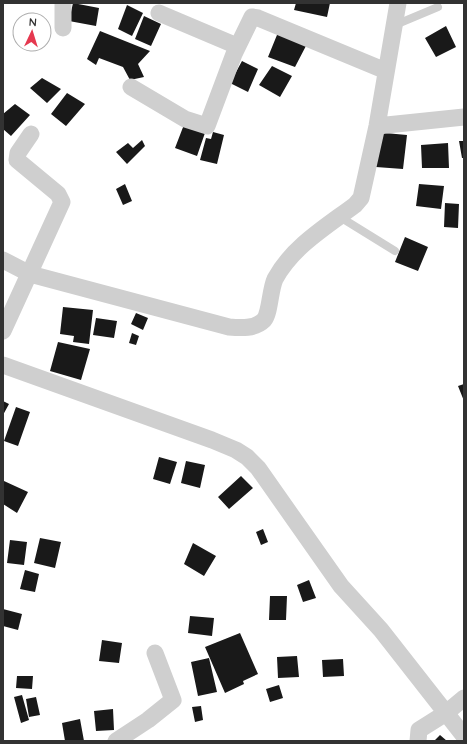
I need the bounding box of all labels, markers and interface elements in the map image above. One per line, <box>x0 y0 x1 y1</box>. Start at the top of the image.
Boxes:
north arrow <box>12 12 52 52</box>
text: N <box>28 15 37 29</box>

